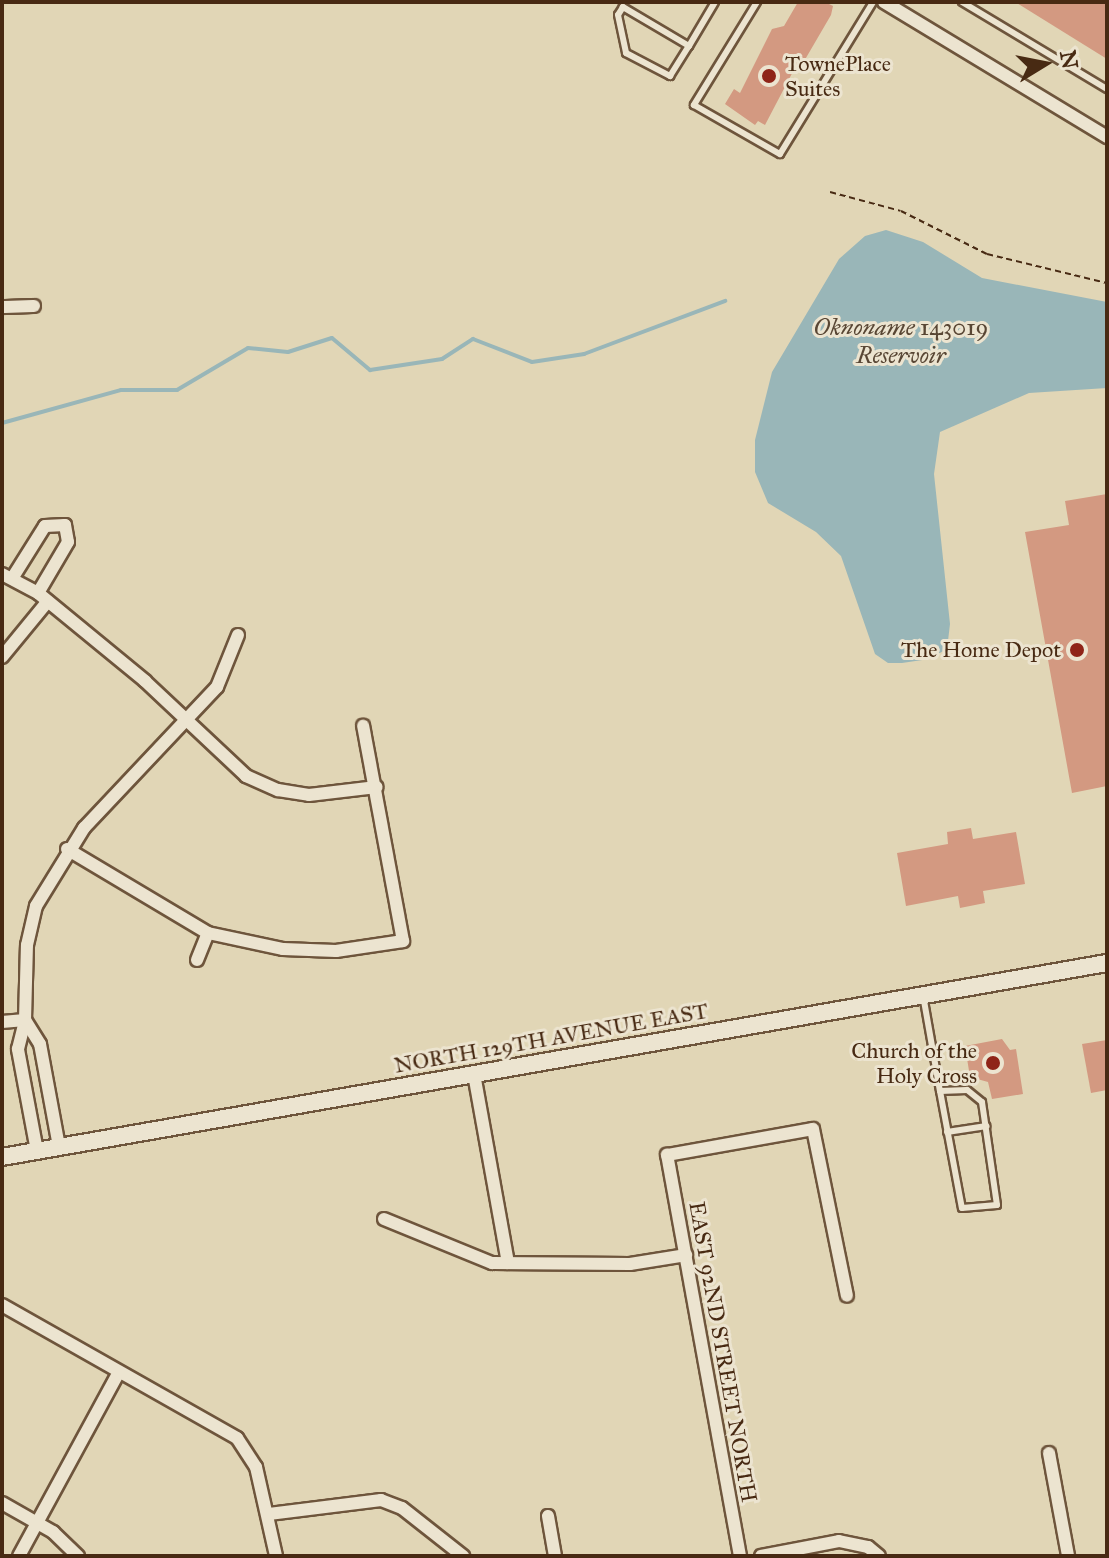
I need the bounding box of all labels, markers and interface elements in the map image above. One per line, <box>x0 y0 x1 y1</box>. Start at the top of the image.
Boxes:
north arrow <box>1005 24 1085 104</box>
text: N <box>1054 48 1084 71</box>
place label: TownePlace Suites <box>785 50 891 102</box>
marker: TownePlace Suites <box>760 67 778 85</box>
water label: Oknoname 143019 Reservoir <box>814 314 988 370</box>
place label: The Home Depot <box>901 637 1061 663</box>
marker: The Home Depot <box>1068 641 1086 659</box>
street label: NORTH 129TH AVENUE EAST <box>392 997 710 1079</box>
place label: Church of the Holy Cross <box>851 1037 977 1088</box>
marker: Church of the Holy Cross <box>984 1054 1002 1072</box>
street label: EAST 92ND STREET NORTH <box>683 1199 763 1505</box>

